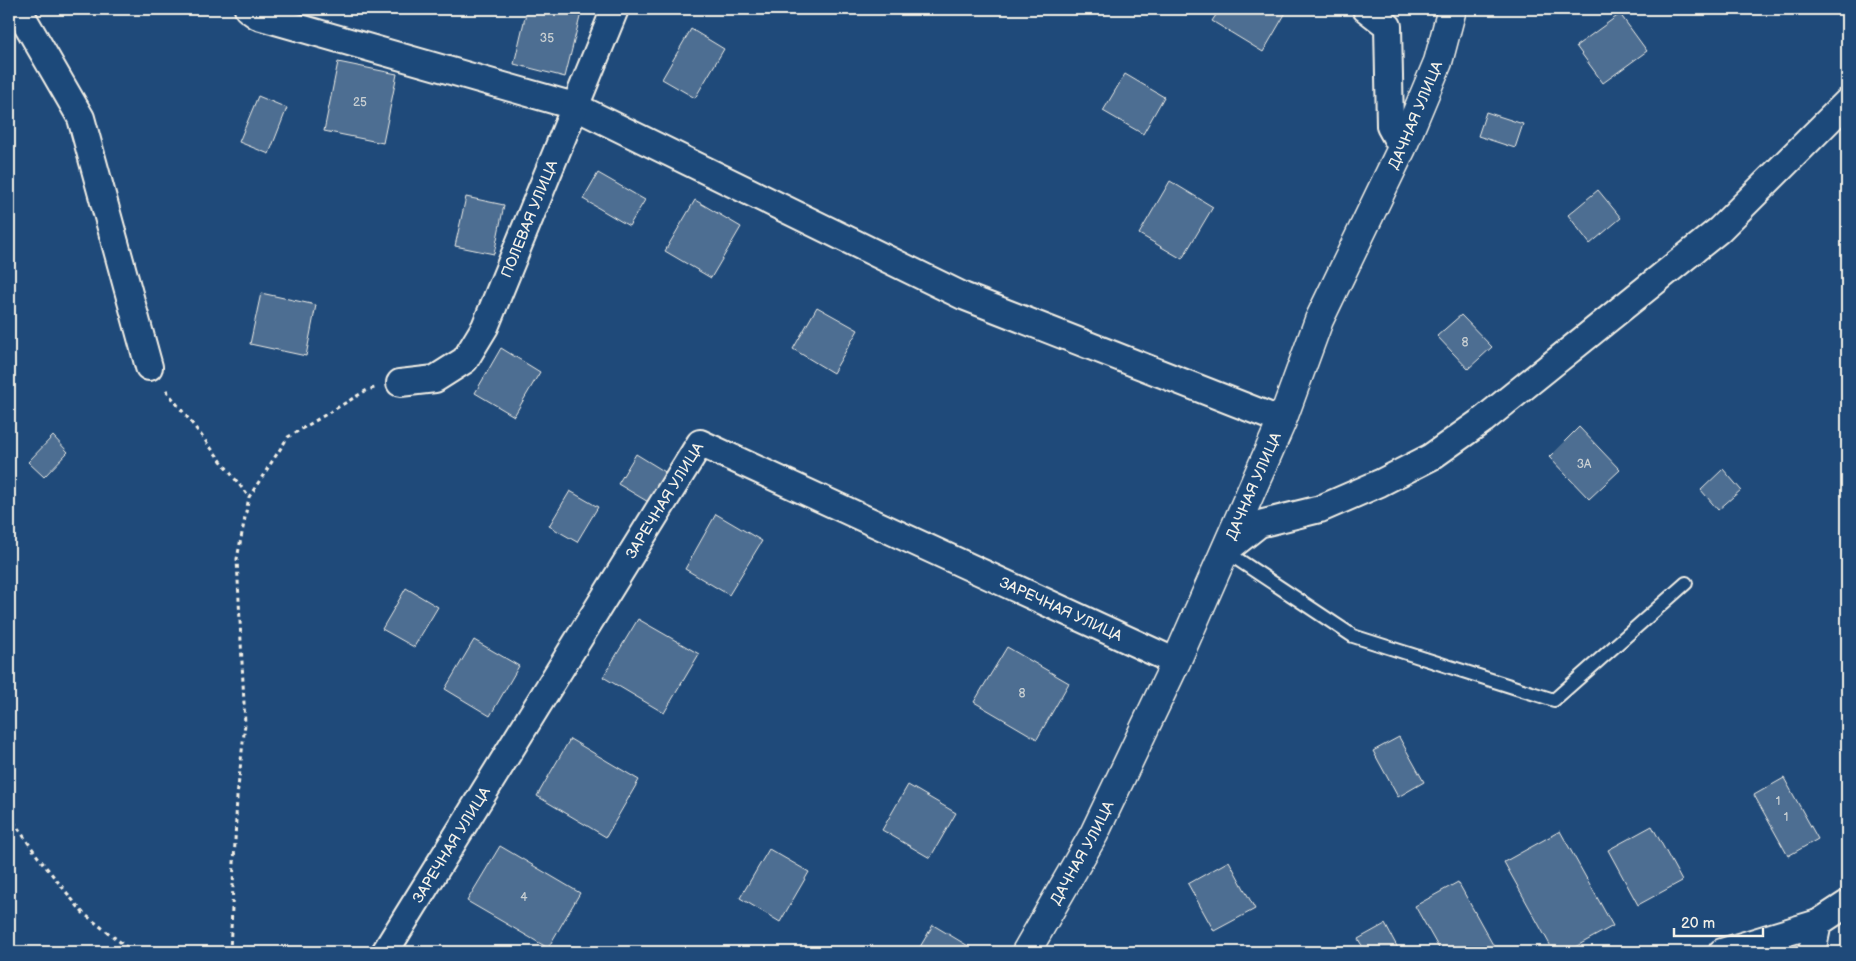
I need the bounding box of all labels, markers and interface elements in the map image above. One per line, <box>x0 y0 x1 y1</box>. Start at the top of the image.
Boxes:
house number: 35 <box>540 31 554 46</box>
street label: ДАЧНАЯ УЛИЦА <box>1384 58 1448 172</box>
house number: 25 <box>353 95 367 110</box>
street label: ПОЛЕВАЯ УЛИЦА <box>497 157 562 281</box>
house number: 8 <box>1462 335 1469 350</box>
street label: ДАЧНАЯ УЛИЦА <box>1222 429 1286 543</box>
street label: ЗАРЕЧНАЯ УЛИЦА <box>622 438 708 562</box>
house number: 3А <box>1577 457 1592 472</box>
street label: ЗАРЕЧНАЯ УЛИЦА <box>996 573 1126 646</box>
house number: 8 <box>1019 686 1026 701</box>
street label: ЗАРЕЧНАЯ УЛИЦА <box>409 783 495 907</box>
house number: 1 <box>1776 794 1780 809</box>
street label: ДАЧНАЯ УЛИЦА <box>1046 797 1119 908</box>
house number: 1 <box>1784 810 1788 825</box>
house number: 4 <box>520 890 528 905</box>
scale bar <box>1674 906 1762 938</box>
text: 20 m <box>1681 914 1715 933</box>

